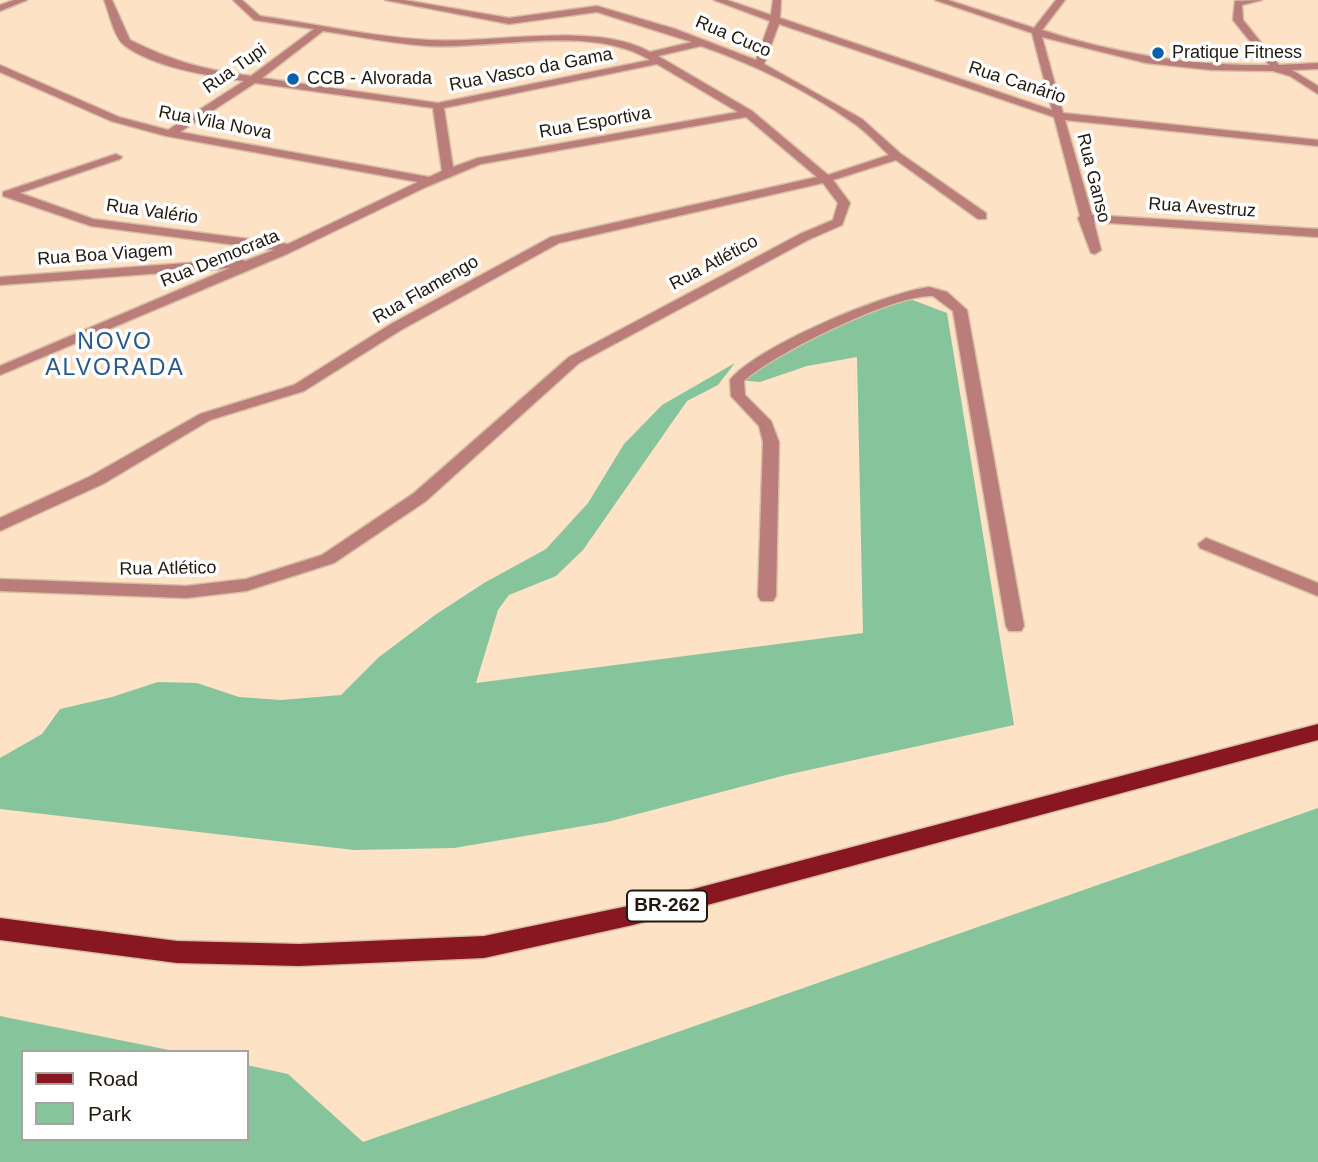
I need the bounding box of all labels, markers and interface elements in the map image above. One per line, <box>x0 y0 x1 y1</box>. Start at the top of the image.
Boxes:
street label: Rua Cuco <box>692 11 774 63</box>
street label: Rua Tupi <box>199 39 271 99</box>
place label: Pratique Fitness <box>1172 42 1302 64</box>
street label: Rua Vasco da Gama <box>448 44 614 96</box>
marker: Pratique Fitness <box>1150 45 1166 61</box>
street label: Rua Canário <box>966 57 1068 109</box>
place label: CCB - Alvorada <box>307 68 432 90</box>
marker: CCB - Alvorada <box>285 71 301 87</box>
street label: Rua Vila Nova <box>157 101 273 145</box>
street label: Rua Esportiva <box>537 103 653 143</box>
street label: Rua Ganso <box>1072 131 1114 225</box>
street label: Rua Avestruz <box>1148 193 1256 223</box>
street label: Rua Valério <box>105 195 199 229</box>
street label: Rua Democrata <box>158 225 282 293</box>
street label: Rua Atlético <box>666 231 762 295</box>
street label: Rua Boa Viagem <box>37 239 173 271</box>
street label: Rua Flamengo <box>369 251 483 329</box>
district label: NOVO ALVORADA <box>46 329 184 383</box>
street label: Rua Atlético <box>119 557 217 581</box>
road number: BR-262 <box>627 890 707 922</box>
legend <box>21 1050 248 1141</box>
text: Road <box>88 1067 138 1090</box>
text: Park <box>88 1102 131 1125</box>

